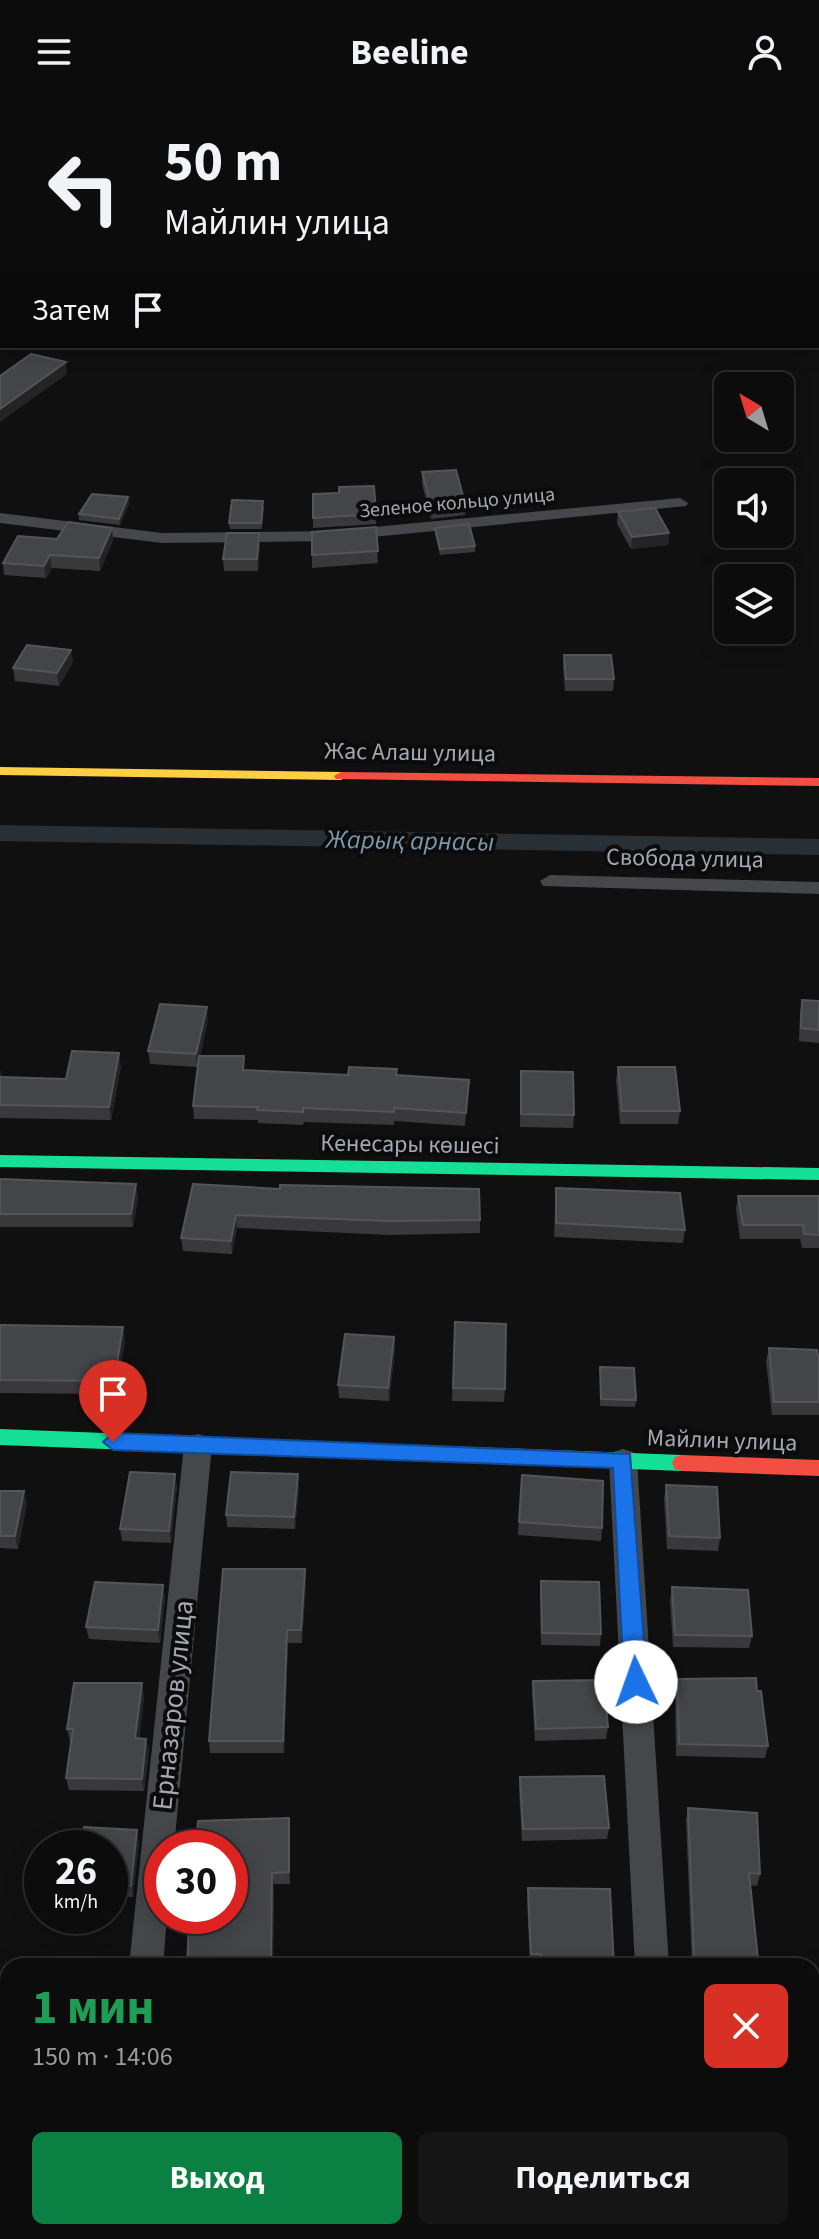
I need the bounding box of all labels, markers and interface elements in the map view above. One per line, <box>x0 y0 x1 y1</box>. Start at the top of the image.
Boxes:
text: Beeline <box>350 27 469 78</box>
icon: menu <box>32 30 76 74</box>
icon: person <box>743 30 787 74</box>
text: 50 m <box>164 123 282 202</box>
icon: left <box>32 136 136 240</box>
text: Майлин улица <box>164 197 390 248</box>
icon: arrive <box>126 288 170 332</box>
text: Затем <box>32 289 110 332</box>
north arrow <box>714 372 794 452</box>
map controls <box>714 372 794 644</box>
button: sound <box>714 468 794 548</box>
street label: Зеленое кольцо улица <box>358 480 556 526</box>
button: layers <box>714 564 794 644</box>
street label: Жас Алаш улица <box>324 734 496 771</box>
water label: Жарық арнасы <box>324 821 495 860</box>
street label: Свобода улица <box>606 840 764 877</box>
street label: Кенесары көшесі <box>320 1125 500 1164</box>
pin <box>79 1360 147 1442</box>
icon: arrive <box>91 1372 135 1416</box>
street label: Майлин улица <box>646 1420 798 1461</box>
street label: Ерназаров улица <box>142 1598 204 1812</box>
position arrow <box>594 1640 678 1724</box>
speed limit sign: 30 <box>144 1830 248 1934</box>
text: 26 <box>55 1843 97 1900</box>
text: km/h <box>54 1888 98 1916</box>
text: 1 мин <box>32 1974 155 2042</box>
button: close <box>704 1984 788 2068</box>
text: 150 m · 14:06 <box>32 2038 173 2075</box>
button: Выход <box>32 2132 402 2224</box>
button: Поделиться <box>418 2132 788 2224</box>

